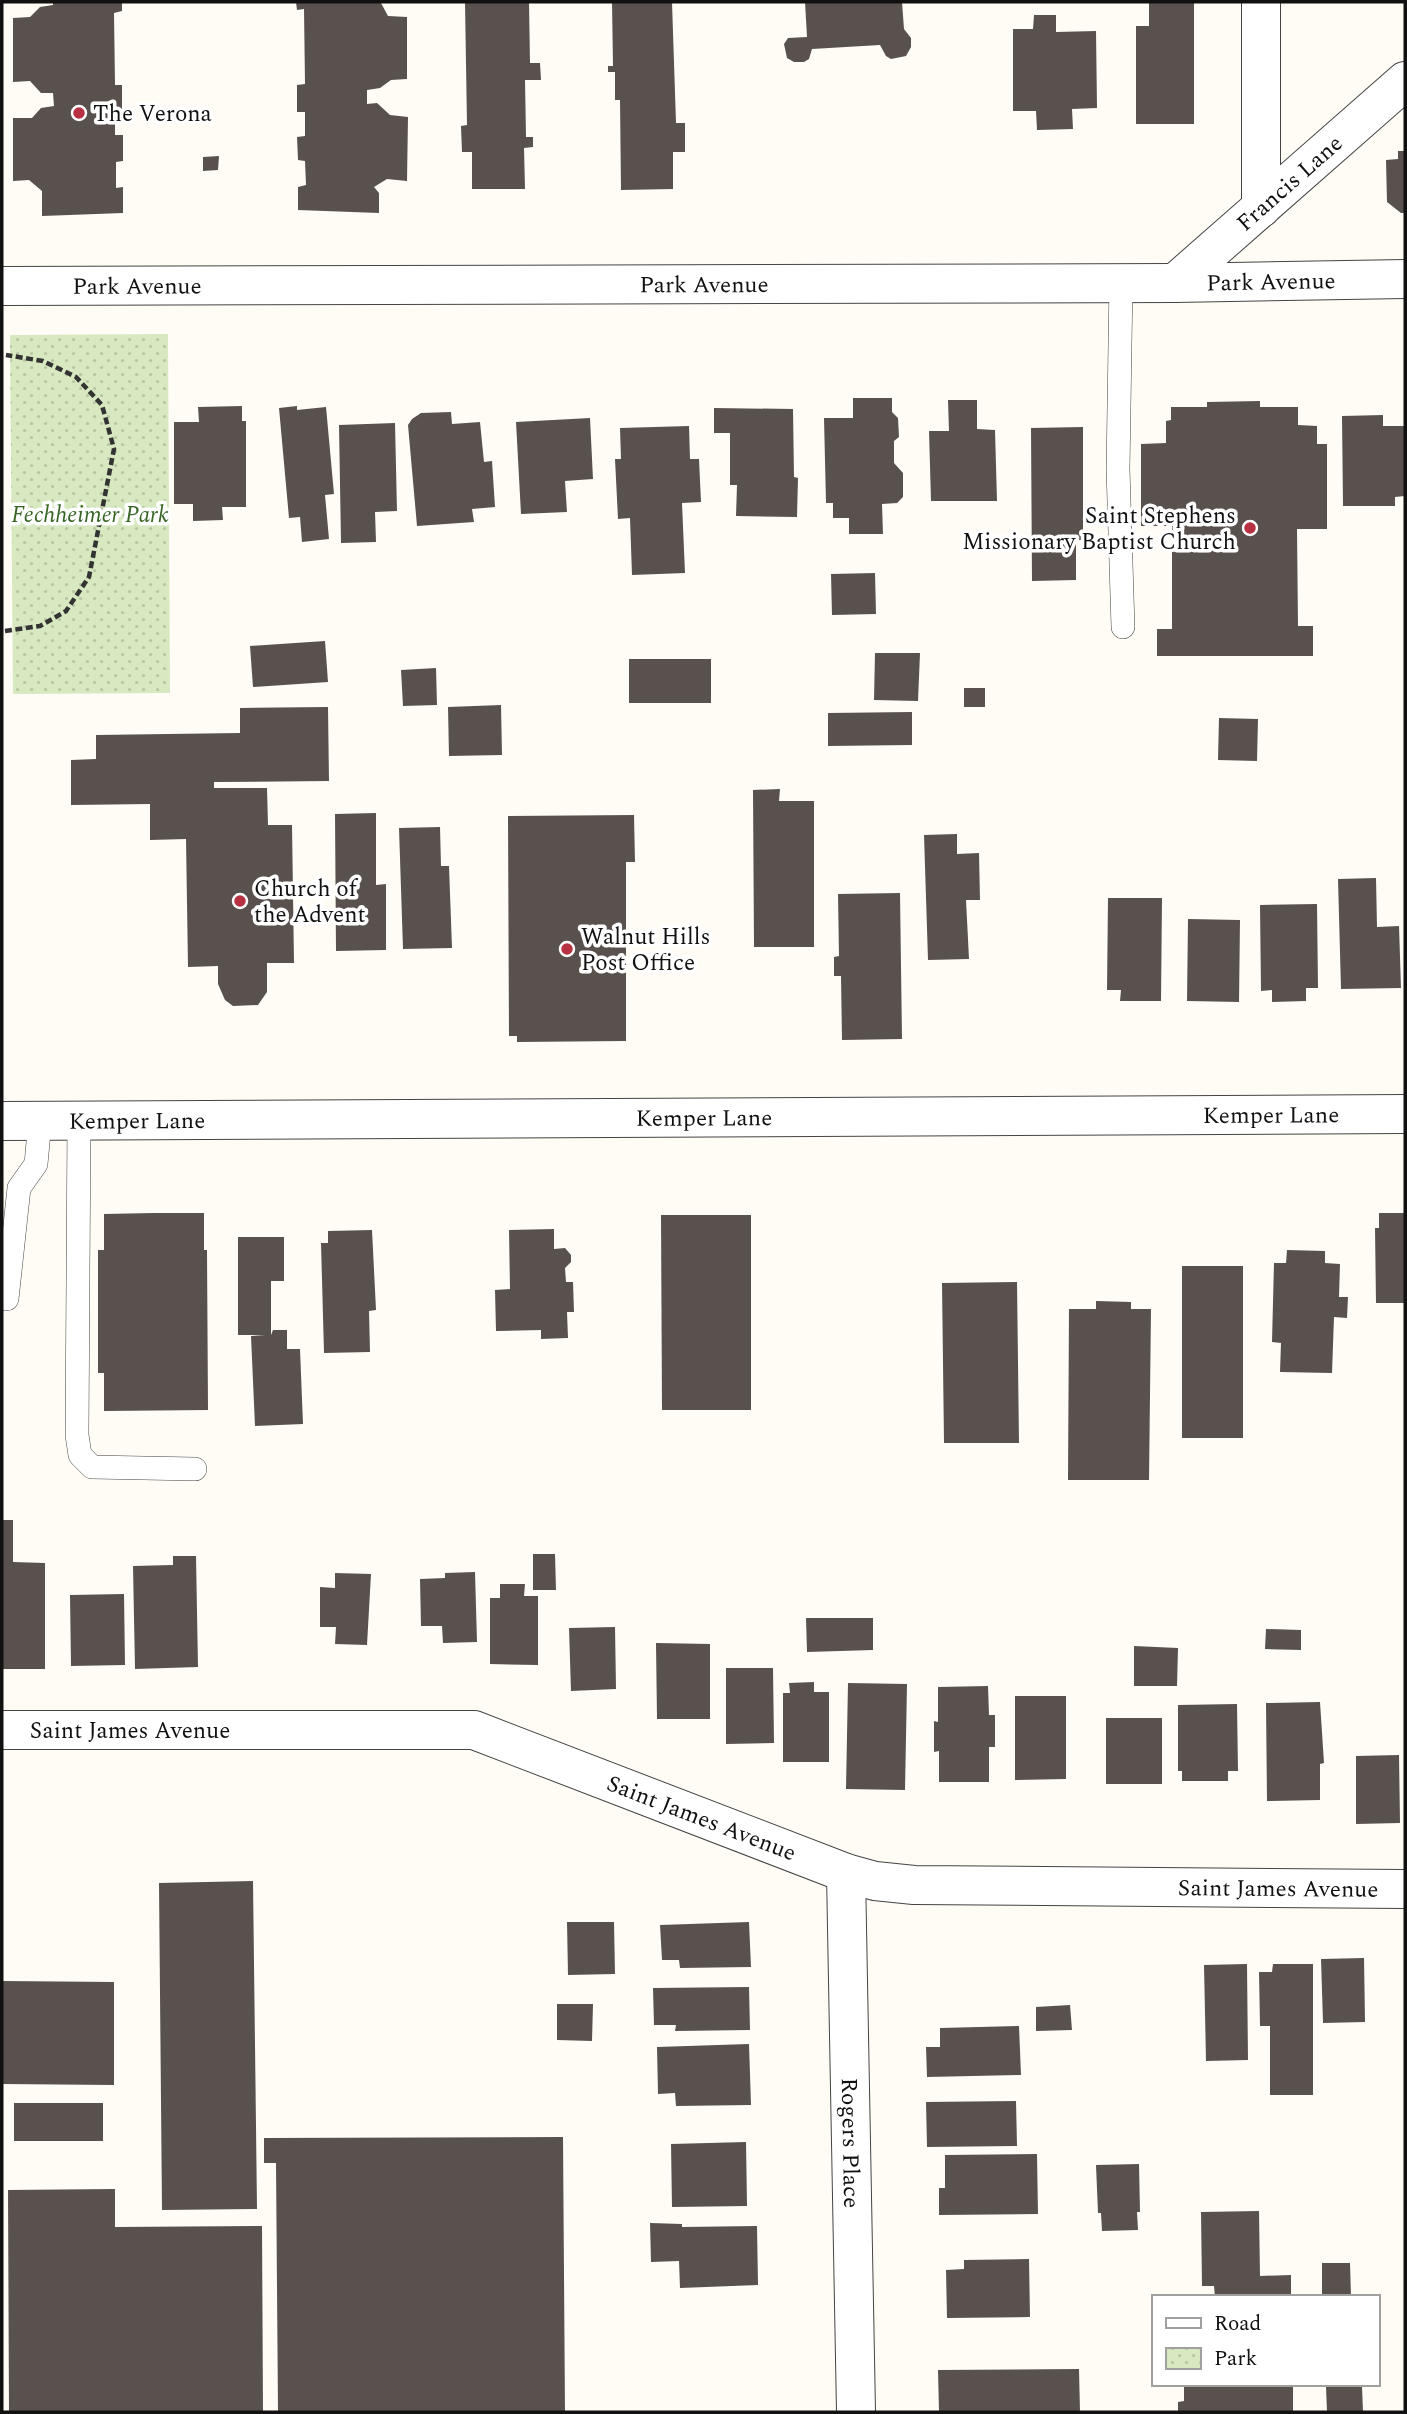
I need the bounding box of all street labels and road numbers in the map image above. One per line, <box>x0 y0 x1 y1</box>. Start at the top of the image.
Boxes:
street label: Francis Lane <box>1229 127 1351 240</box>
street label: Park Avenue <box>1206 264 1336 301</box>
street label: Park Avenue <box>639 268 769 303</box>
street label: Park Avenue <box>72 269 202 305</box>
street label: Kemper Lane <box>1203 1098 1339 1134</box>
street label: Kemper Lane <box>636 1101 772 1137</box>
street label: Kemper Lane <box>69 1104 205 1140</box>
street label: Saint James Avenue <box>30 1714 230 1749</box>
street label: Saint James Avenue <box>601 1767 801 1871</box>
street label: Saint James Avenue <box>1178 1871 1379 1908</box>
street label: Rogers Place <box>831 2077 868 2209</box>

